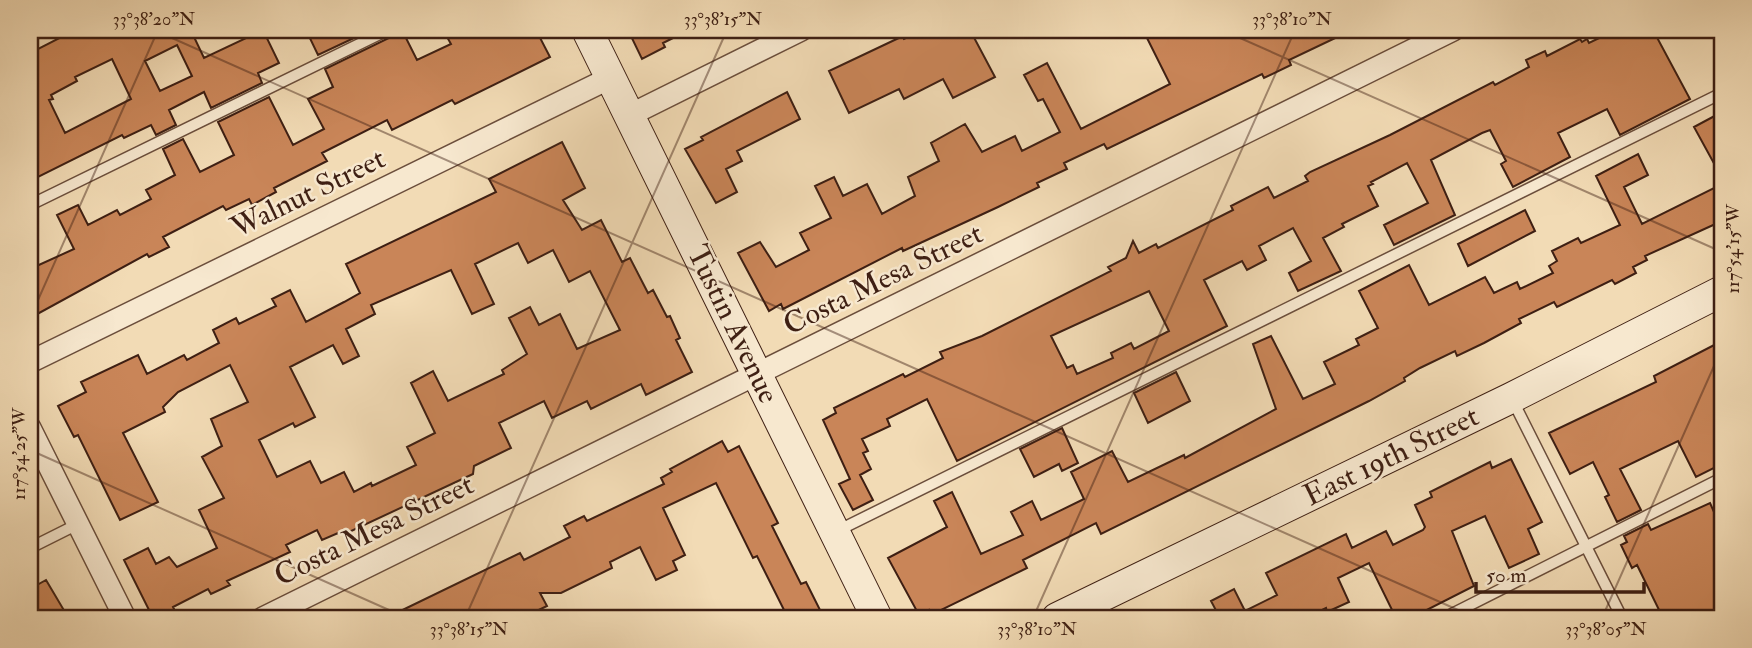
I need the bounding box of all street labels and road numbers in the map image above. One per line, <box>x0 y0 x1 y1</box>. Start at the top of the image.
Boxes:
street label: Walnut Street <box>224 140 391 247</box>
street label: Costa Mesa Street <box>777 215 989 343</box>
street label: Tustin Avenue <box>679 239 787 409</box>
street label: East 19th Street <box>1297 398 1485 514</box>
street label: Costa Mesa Street <box>268 466 480 594</box>

